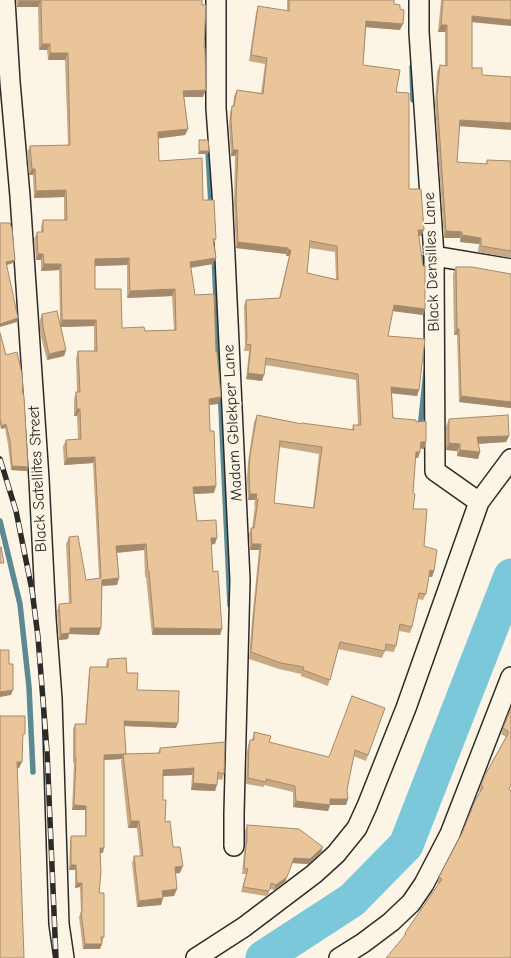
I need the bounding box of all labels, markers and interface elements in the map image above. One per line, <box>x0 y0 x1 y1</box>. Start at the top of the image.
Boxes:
street label: Black Densilles Lane <box>420 192 444 332</box>
street label: Madam Gblekper Lane <box>219 344 247 502</box>
street label: Black Satellites Street <box>25 405 51 553</box>

